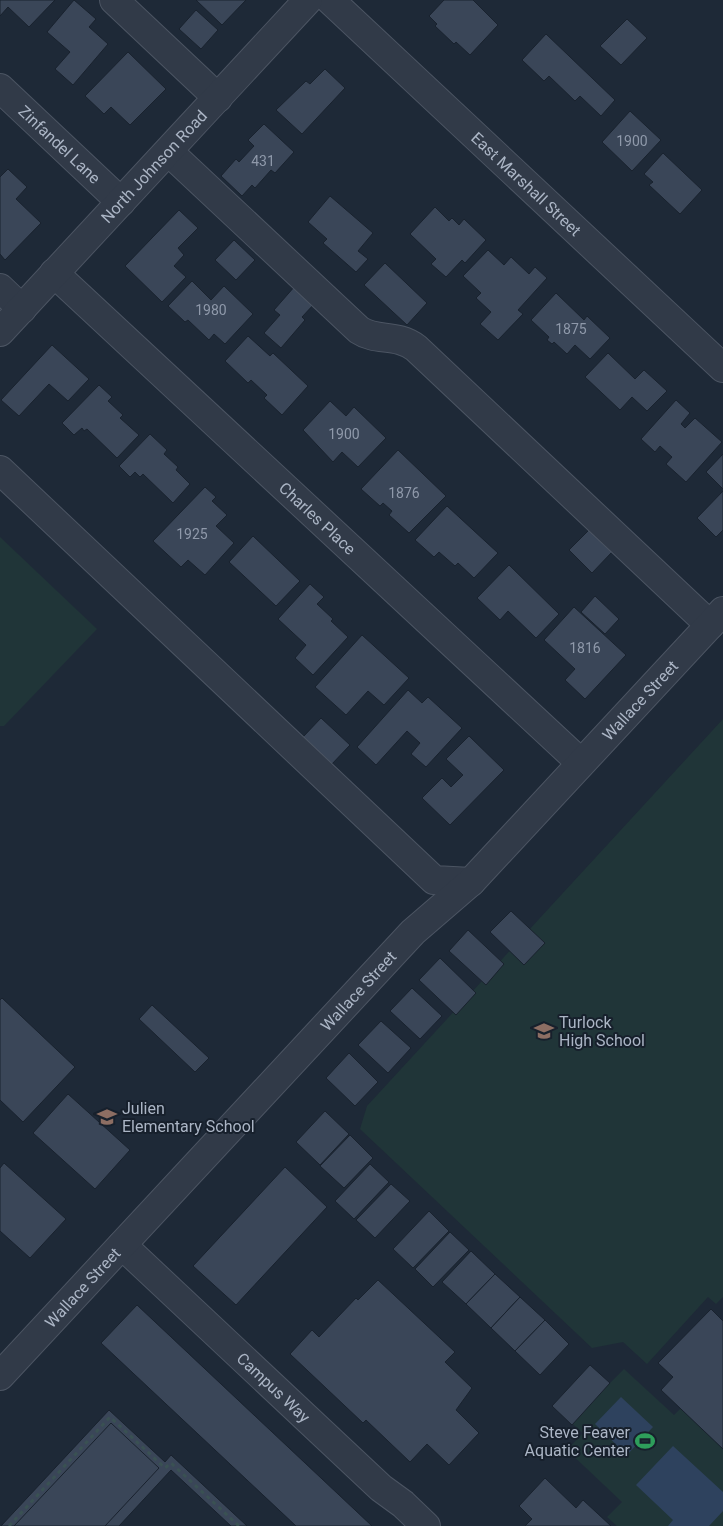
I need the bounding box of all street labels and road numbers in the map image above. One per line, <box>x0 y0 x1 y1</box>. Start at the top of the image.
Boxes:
street label: Zinfandel Lane <box>15 101 105 187</box>
street label: North Johnson Road <box>97 106 211 227</box>
street label: East Marshall Street <box>468 128 585 240</box>
street label: Charles Place <box>275 478 360 558</box>
street label: Wallace Street <box>598 656 682 744</box>
street label: Wallace Street <box>317 947 400 1035</box>
street label: Wallace Street <box>41 1244 124 1331</box>
street label: Campus Way <box>233 1348 315 1426</box>

